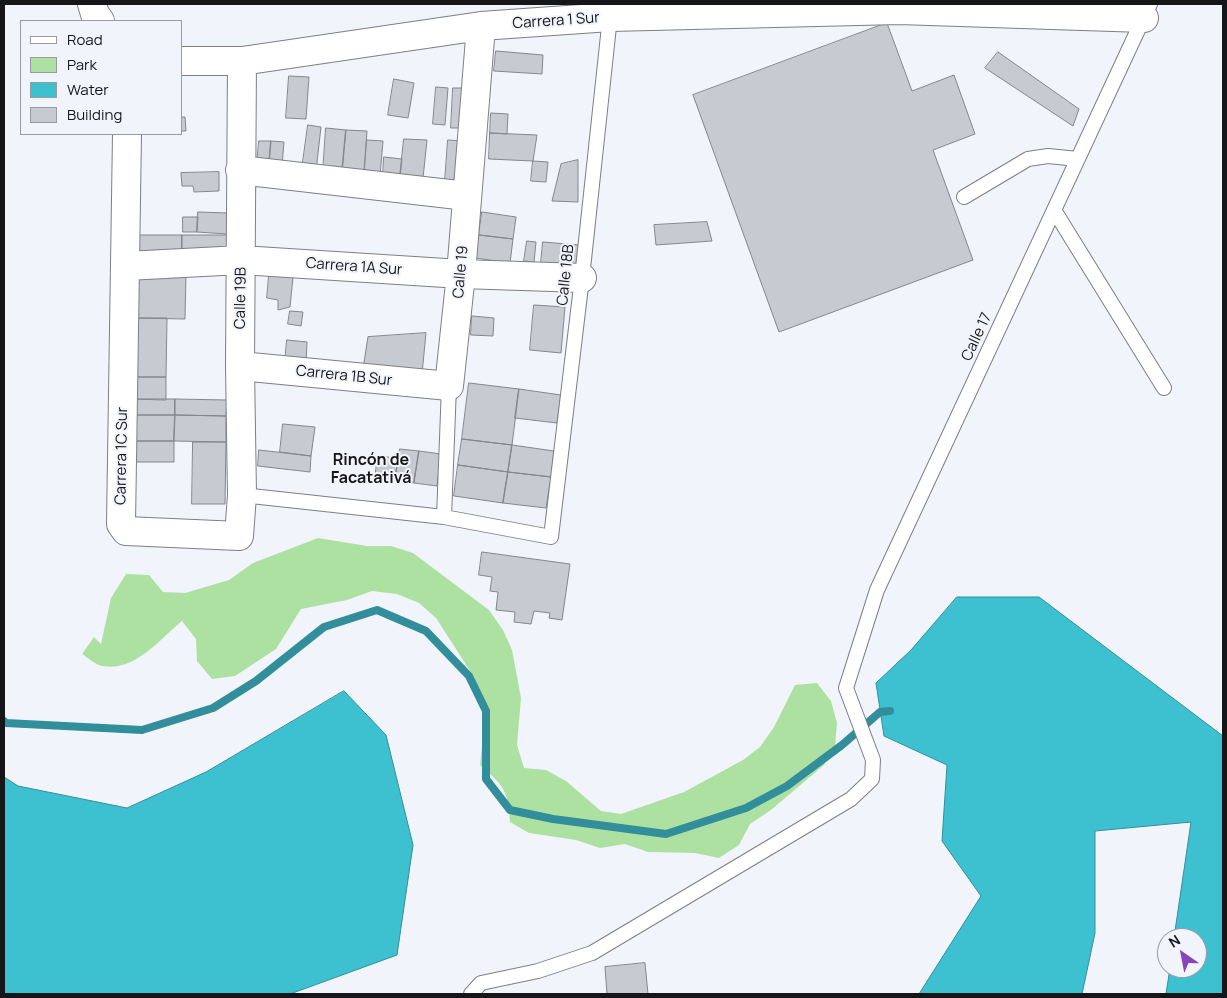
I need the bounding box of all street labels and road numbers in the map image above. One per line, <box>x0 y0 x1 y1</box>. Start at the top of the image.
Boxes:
street label: Carrera 1 Sur <box>512 9 600 33</box>
street label: Calle 18B <box>554 243 578 307</box>
street label: Calle 19 <box>450 245 472 299</box>
street label: Carrera 1A Sur <box>305 255 403 279</box>
street label: Calle 19B <box>231 267 251 329</box>
street label: Calle 17 <box>958 310 996 364</box>
street label: Carrera 1B Sur <box>295 362 393 390</box>
street label: Carrera 1C Sur <box>112 407 132 505</box>

